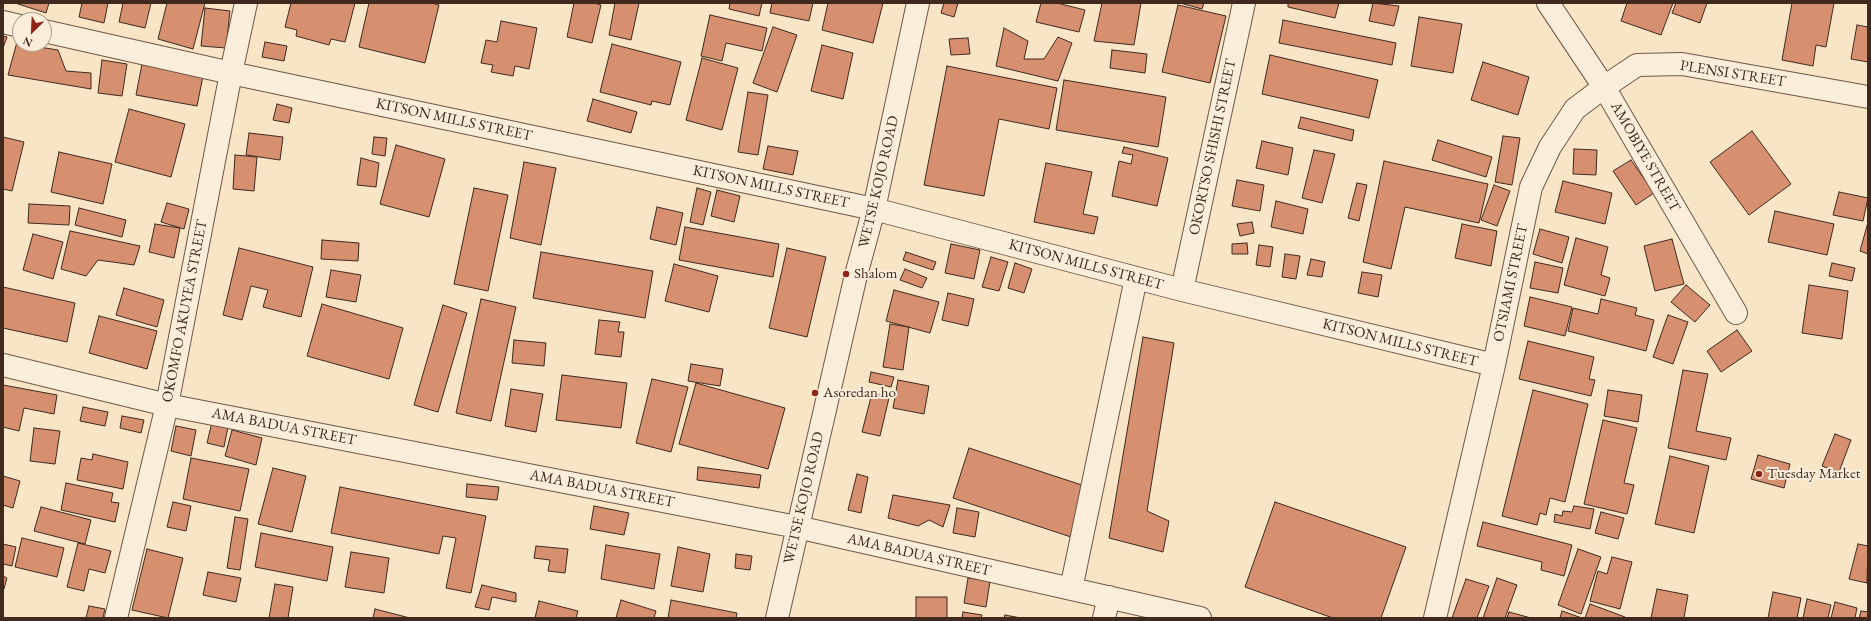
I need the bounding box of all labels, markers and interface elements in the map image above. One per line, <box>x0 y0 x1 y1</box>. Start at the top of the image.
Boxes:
north arrow <box>12 12 52 52</box>
text: N <box>21 34 34 50</box>
street label: OKORTSO SHISHI STREET <box>1185 57 1241 237</box>
street label: PLENSI STREET <box>1679 57 1787 91</box>
street label: KITSON MILLS STREET <box>374 95 534 145</box>
street label: AMOBIYE STREET <box>1606 99 1684 215</box>
street label: WETSE KOJO ROAD <box>855 114 903 250</box>
street label: KITSON MILLS STREET <box>691 162 851 212</box>
street label: OKOMFO AKUYEA STREET <box>158 218 212 404</box>
street label: OTSIAMI STREET <box>1490 222 1532 344</box>
street label: KITSON MILLS STREET <box>1007 236 1165 294</box>
place label: Shalom <box>854 265 897 283</box>
marker: Shalom <box>841 269 851 279</box>
street label: KITSON MILLS STREET <box>1320 315 1480 371</box>
place label: Asoredan ho <box>823 384 896 402</box>
marker: Asoredan ho <box>810 388 820 398</box>
street label: AMA BADUA STREET <box>210 404 358 450</box>
street label: WETSE KOJO ROAD <box>780 430 828 566</box>
place label: Tuesday Market <box>1767 465 1860 483</box>
street label: AMA BADUA STREET <box>528 466 676 512</box>
marker: Tuesday Market <box>1754 469 1764 479</box>
street label: AMA BADUA STREET <box>845 530 993 580</box>

